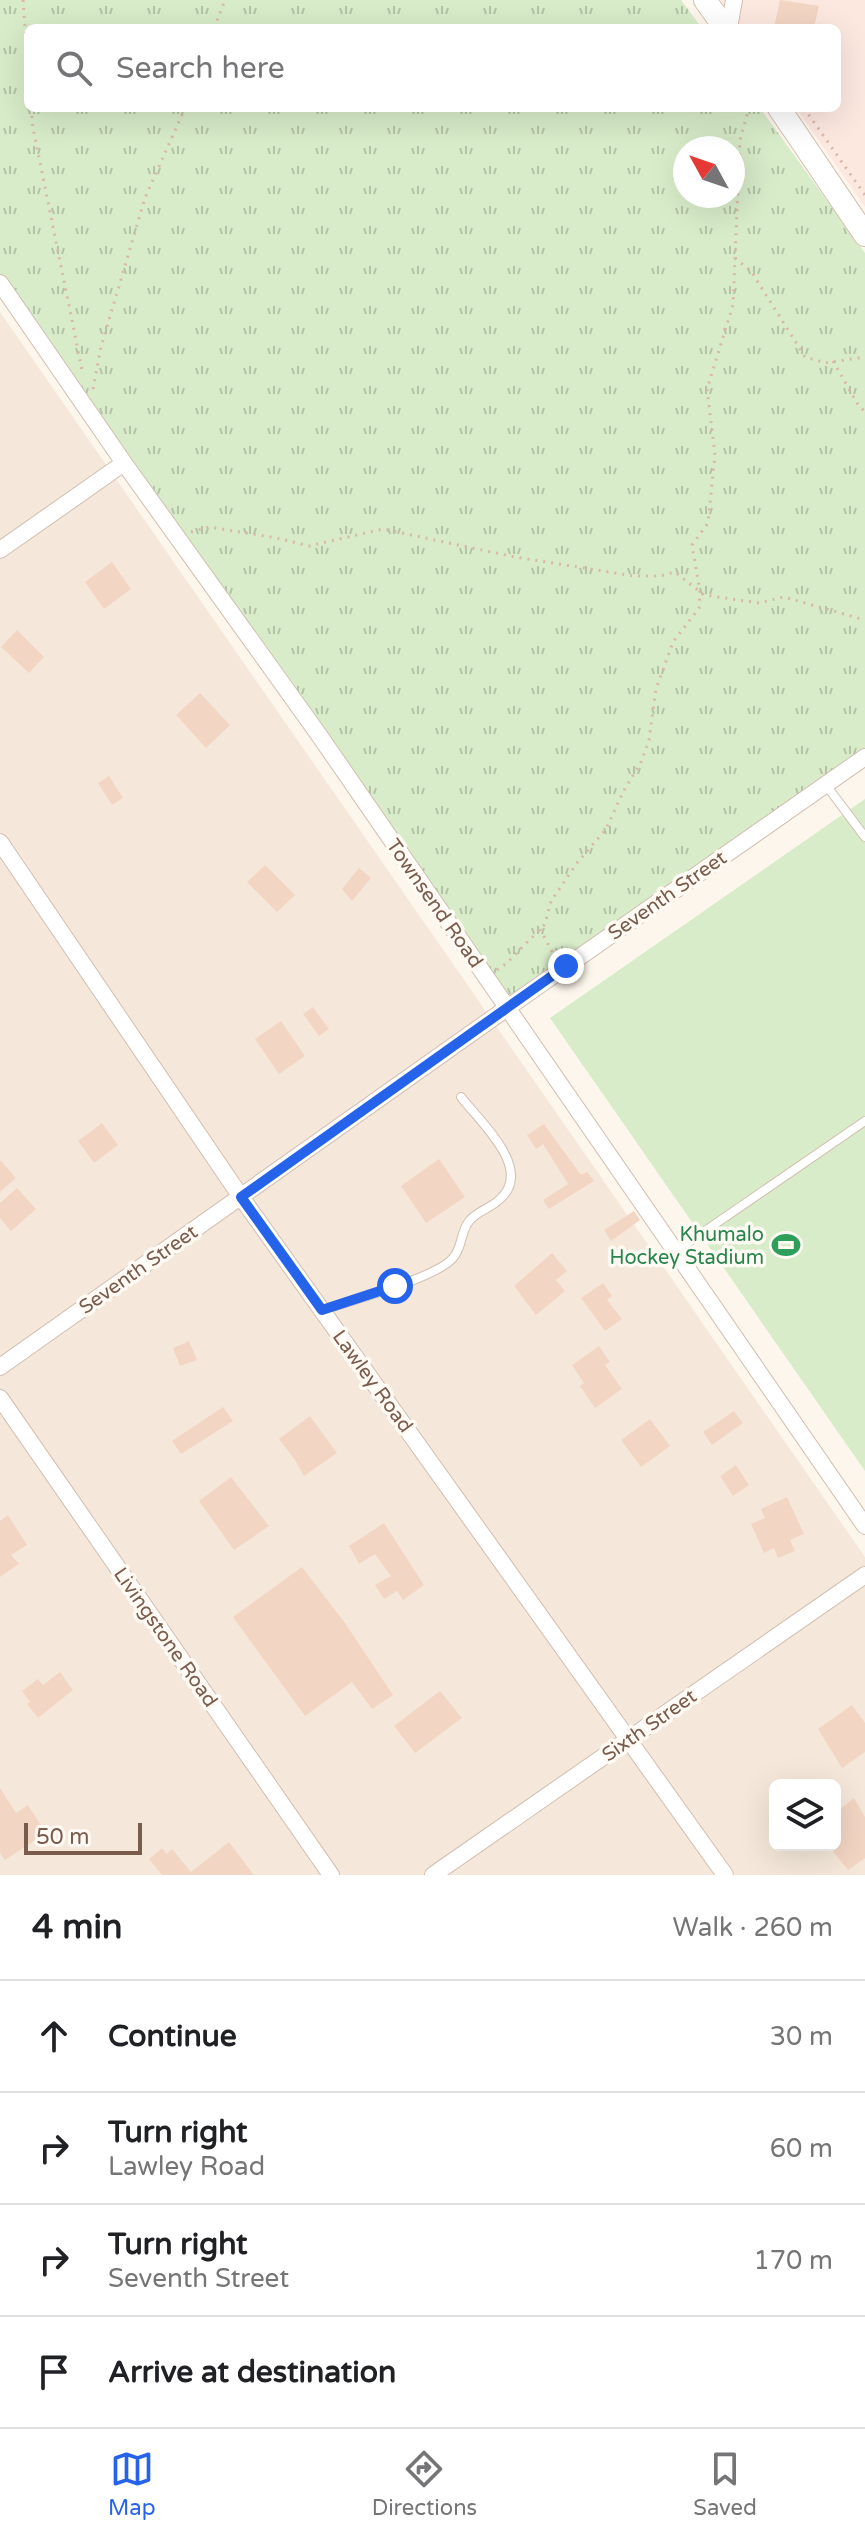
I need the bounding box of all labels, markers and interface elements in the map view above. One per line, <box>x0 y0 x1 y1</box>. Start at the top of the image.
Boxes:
search box <box>24 24 841 112</box>
icon: search <box>52 46 96 90</box>
text: Search here <box>116 50 285 87</box>
north arrow <box>673 136 745 208</box>
street label: Townsend Road <box>381 834 488 973</box>
street label: Seventh Street <box>604 846 732 946</box>
route end <box>548 948 584 984</box>
street label: Seventh Street <box>75 1220 203 1320</box>
place label: Khumalo Hockey Stadium <box>610 1223 764 1270</box>
sports icon: Khumalo Hockey Stadium <box>771 1230 801 1260</box>
route start <box>377 1268 413 1304</box>
street label: Lawley Road <box>327 1326 417 1438</box>
street label: Livingstone Road <box>108 1563 222 1712</box>
street label: Sixth Street <box>598 1684 702 1767</box>
map controls <box>769 1779 841 1851</box>
button: layers <box>769 1779 841 1851</box>
scale bar <box>24 1819 142 1855</box>
text: 50 m <box>36 1824 90 1850</box>
text: 4 min <box>32 1907 123 1948</box>
text: Walk · 260 m <box>673 1912 833 1943</box>
icon: ahead <box>32 2014 76 2058</box>
text: Continue <box>108 2018 237 2055</box>
text: 30 m <box>770 2021 833 2052</box>
text: Turn right <box>108 2114 248 2151</box>
icon: right <box>32 2126 76 2170</box>
text: 60 m <box>770 2133 833 2164</box>
text: Lawley Road <box>108 2151 265 2182</box>
text: Turn right <box>108 2226 248 2263</box>
icon: right <box>32 2238 76 2282</box>
text: 170 m <box>753 2245 833 2276</box>
text: Seventh Street <box>108 2263 289 2294</box>
icon: arrive <box>32 2350 76 2394</box>
text: Arrive at destination <box>108 2354 396 2391</box>
tab: Map <box>108 2447 156 2521</box>
tab: Directions <box>372 2447 477 2521</box>
tab: Saved <box>693 2447 757 2521</box>

